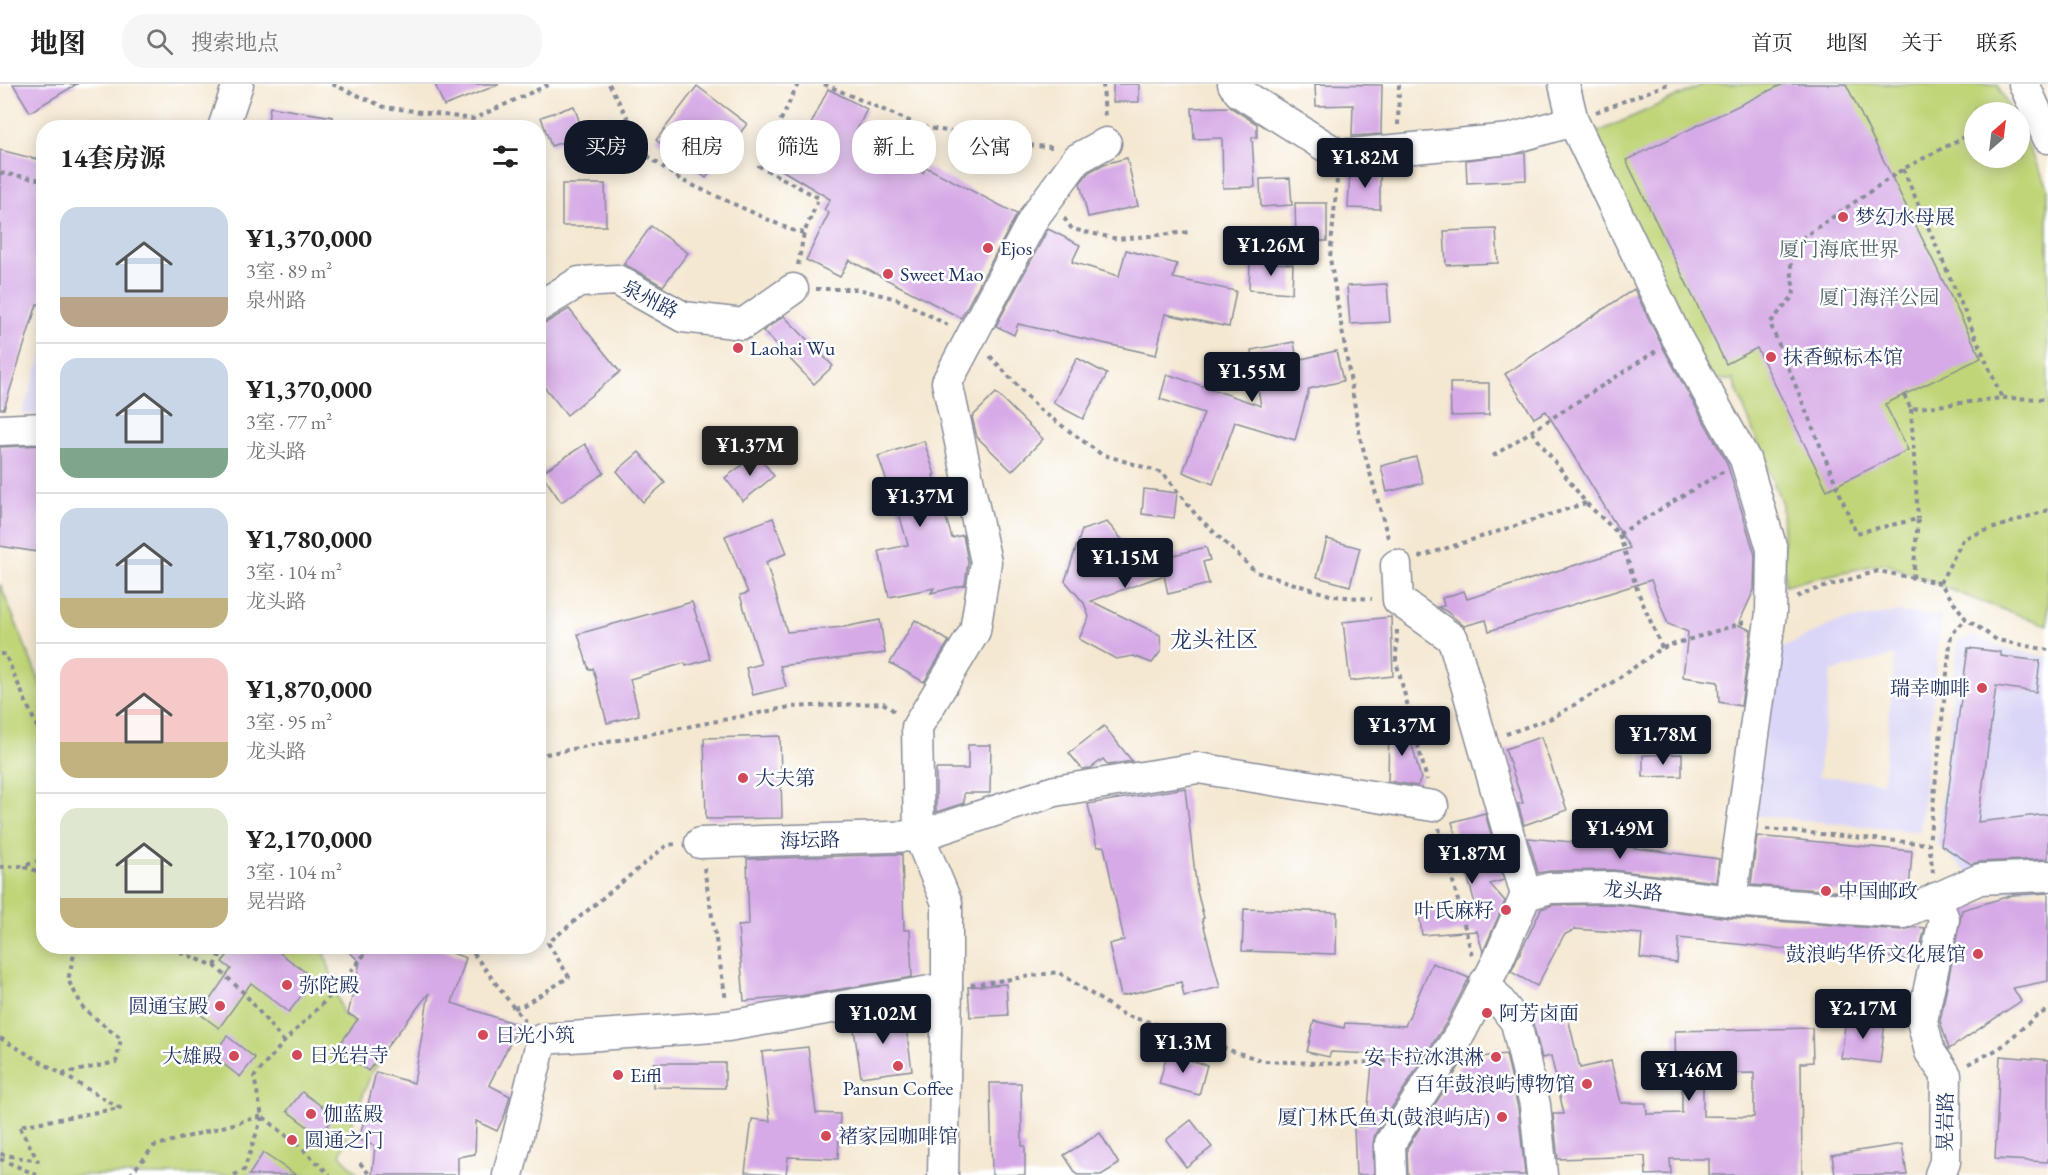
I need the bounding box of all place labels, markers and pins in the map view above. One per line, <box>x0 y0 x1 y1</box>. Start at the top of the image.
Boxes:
pin: ¥1.82M <box>1316 138 1414 189</box>
place label: 梦幻水母展 <box>1855 204 1955 230</box>
marker: 梦幻水母展 <box>1836 210 1850 224</box>
pin: ¥1.26M <box>1222 226 1320 277</box>
place label: Ejos <box>1000 235 1032 261</box>
marker: Ejos <box>981 241 995 255</box>
place label: Sweet Mao <box>900 261 984 287</box>
marker: Sweet Mao <box>881 267 895 281</box>
place label: Laohai Wu <box>750 335 836 361</box>
marker: Laohai Wu <box>731 341 745 355</box>
place label: 抹香鲸标本馆 <box>1783 344 1903 370</box>
marker: 抹香鲸标本馆 <box>1764 350 1778 364</box>
pin: ¥1.55M <box>1203 352 1301 403</box>
pin: ¥1.37M <box>701 426 799 477</box>
pin: ¥1.37M <box>871 477 969 528</box>
pin: ¥1.15M <box>1076 538 1174 589</box>
place label: 瑞幸咖啡 <box>1890 675 1970 701</box>
marker: 瑞幸咖啡 <box>1975 681 1989 695</box>
pin: ¥1.37M <box>1353 706 1451 757</box>
pin: ¥1.78M <box>1614 715 1712 766</box>
place label: 大夫第 <box>755 765 815 791</box>
marker: 大夫第 <box>736 771 750 785</box>
pin: ¥1.49M <box>1571 809 1669 860</box>
pin: ¥1.87M <box>1423 834 1521 885</box>
place label: 中国邮政 <box>1838 878 1918 904</box>
marker: 中国邮政 <box>1819 884 1833 898</box>
place label: 叶氏麻籽 <box>1414 897 1494 923</box>
marker: 叶氏麻籽 <box>1499 903 1513 917</box>
place label: 鼓浪屿华侨文化展馆 <box>1786 941 1966 967</box>
marker: 鼓浪屿华侨文化展馆 <box>1971 947 1985 961</box>
place label: 弥陀殿 <box>299 972 359 998</box>
marker: 弥陀殿 <box>280 978 294 992</box>
pin: ¥2.17M <box>1814 989 1912 1040</box>
place label: 圆通宝殿 <box>128 993 208 1019</box>
pin: ¥1.02M <box>834 994 932 1045</box>
marker: 圆通宝殿 <box>213 999 227 1013</box>
place label: 阿芳卤面 <box>1499 1000 1579 1026</box>
marker: 阿芳卤面 <box>1480 1006 1494 1020</box>
place label: 日光小筑 <box>495 1022 575 1048</box>
pin: ¥1.3M <box>1141 1023 1225 1074</box>
marker: 日光小筑 <box>476 1028 490 1042</box>
place label: 日光岩寺 <box>309 1042 389 1068</box>
place label: 大雄殿 <box>162 1043 222 1069</box>
place label: 安卡拉冰淇淋 <box>1364 1044 1484 1070</box>
marker: 日光岩寺 <box>290 1048 304 1062</box>
marker: 大雄殿 <box>227 1049 241 1063</box>
marker: 安卡拉冰淇淋 <box>1489 1050 1503 1064</box>
pin: ¥1.46M <box>1640 1051 1738 1102</box>
marker: Pansun Coffee <box>891 1059 905 1073</box>
place label: Eiffl <box>630 1062 661 1088</box>
marker: Eiffl <box>611 1068 625 1082</box>
place label: 百年鼓浪屿博物馆 <box>1415 1071 1575 1097</box>
place label: Pansun Coffee <box>843 1075 954 1101</box>
marker: 百年鼓浪屿博物馆 <box>1580 1077 1594 1091</box>
place label: 伽蓝殿 <box>323 1101 383 1127</box>
place label: 厦门林氏鱼丸(鼓浪屿店) <box>1277 1104 1490 1130</box>
marker: 伽蓝殿 <box>304 1107 318 1121</box>
marker: 厦门林氏鱼丸(鼓浪屿店) <box>1495 1110 1509 1124</box>
place label: 褚家园咖啡馆 <box>838 1123 958 1149</box>
place label: 圆通之门 <box>304 1127 384 1153</box>
marker: 褚家园咖啡馆 <box>819 1129 833 1143</box>
marker: 圆通之门 <box>285 1133 299 1147</box>

